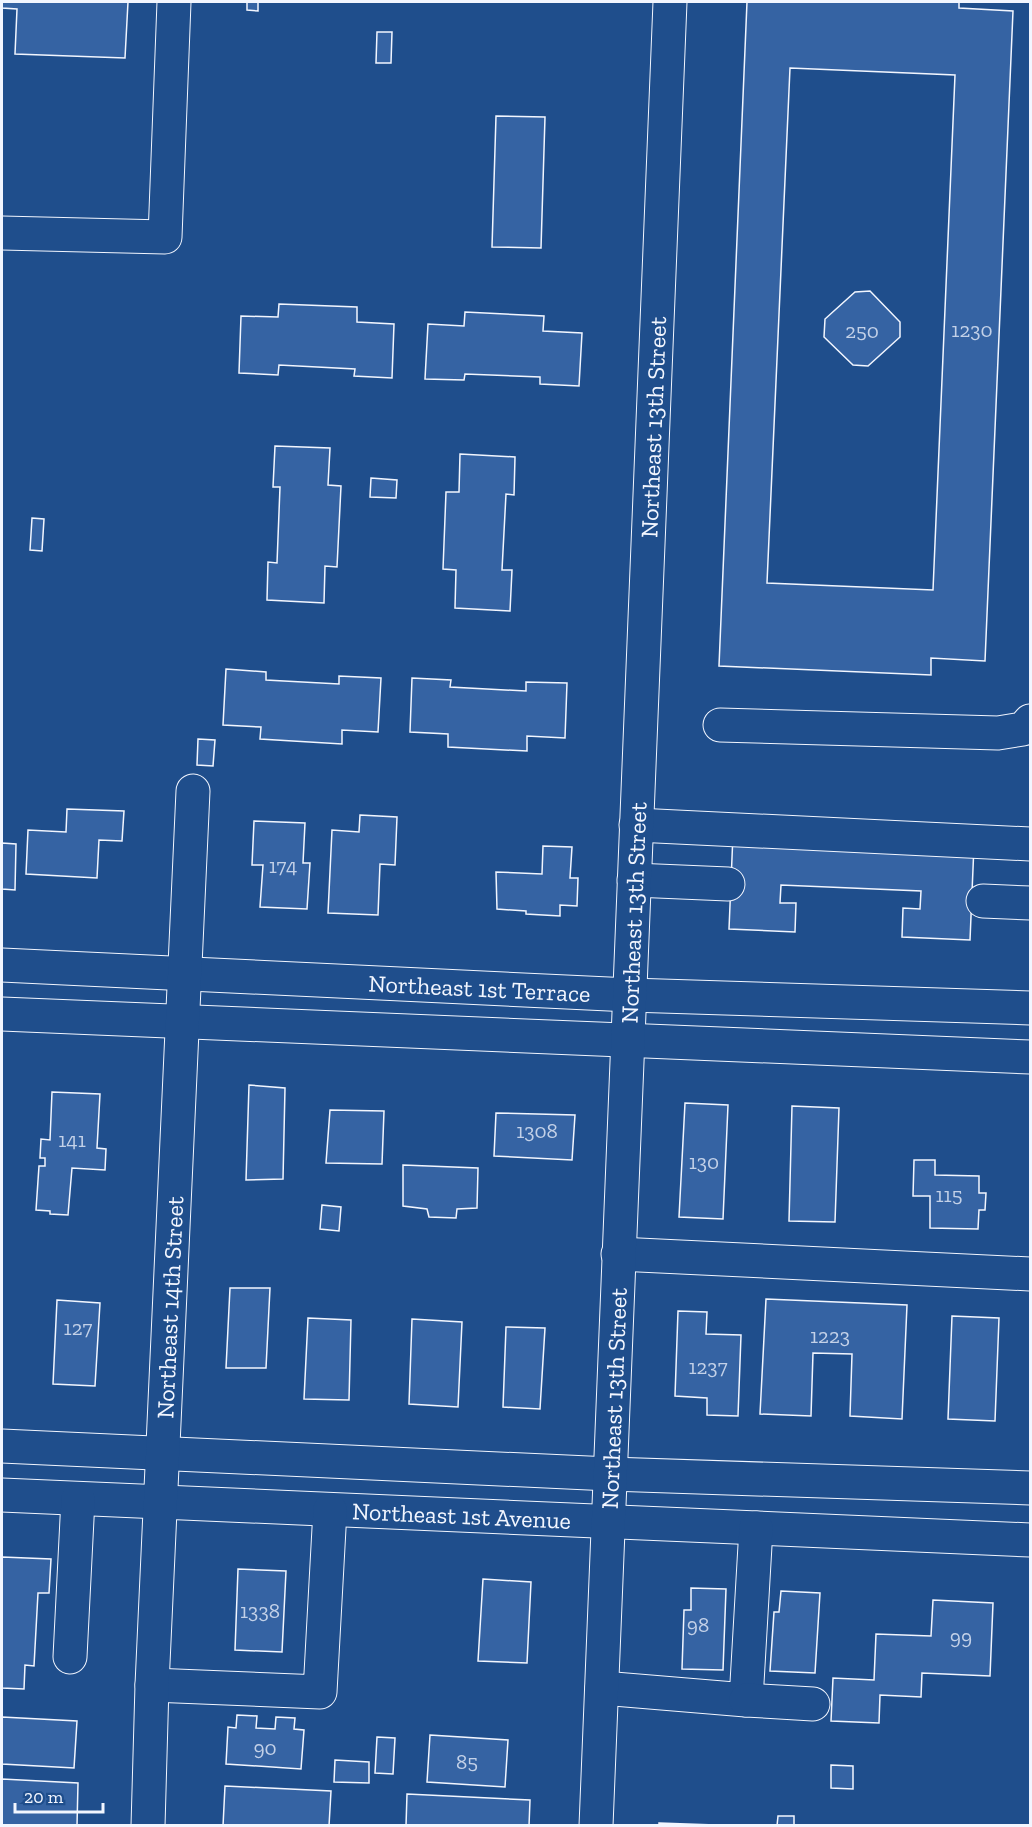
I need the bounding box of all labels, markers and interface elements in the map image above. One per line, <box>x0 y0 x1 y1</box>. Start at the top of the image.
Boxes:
street label: Northeast 13th Street <box>634 316 672 538</box>
house number: 1230 <box>951 317 993 342</box>
house number: 250 <box>845 318 879 343</box>
street label: Northeast 13th Street <box>614 801 652 1024</box>
house number: 174 <box>269 853 297 878</box>
street label: Northeast 1st Terrace <box>368 968 591 1008</box>
house number: 1308 <box>516 1118 558 1143</box>
house number: 141 <box>58 1127 86 1152</box>
house number: 130 <box>689 1149 719 1174</box>
house number: 115 <box>936 1182 962 1207</box>
street label: Northeast 14th Street <box>150 1195 189 1419</box>
street label: Northeast 13th Street <box>594 1287 632 1510</box>
house number: 127 <box>64 1315 93 1340</box>
house number: 1223 <box>810 1323 850 1348</box>
house number: 1237 <box>688 1354 728 1379</box>
street label: Northeast 1st Avenue <box>351 1496 572 1534</box>
house number: 1338 <box>240 1598 280 1623</box>
house number: 98 <box>687 1612 709 1637</box>
house number: 99 <box>950 1624 972 1649</box>
house number: 90 <box>253 1735 277 1760</box>
house number: 85 <box>456 1749 478 1774</box>
scale bar <box>15 1776 104 1814</box>
text: 20 m <box>24 1786 64 1808</box>

